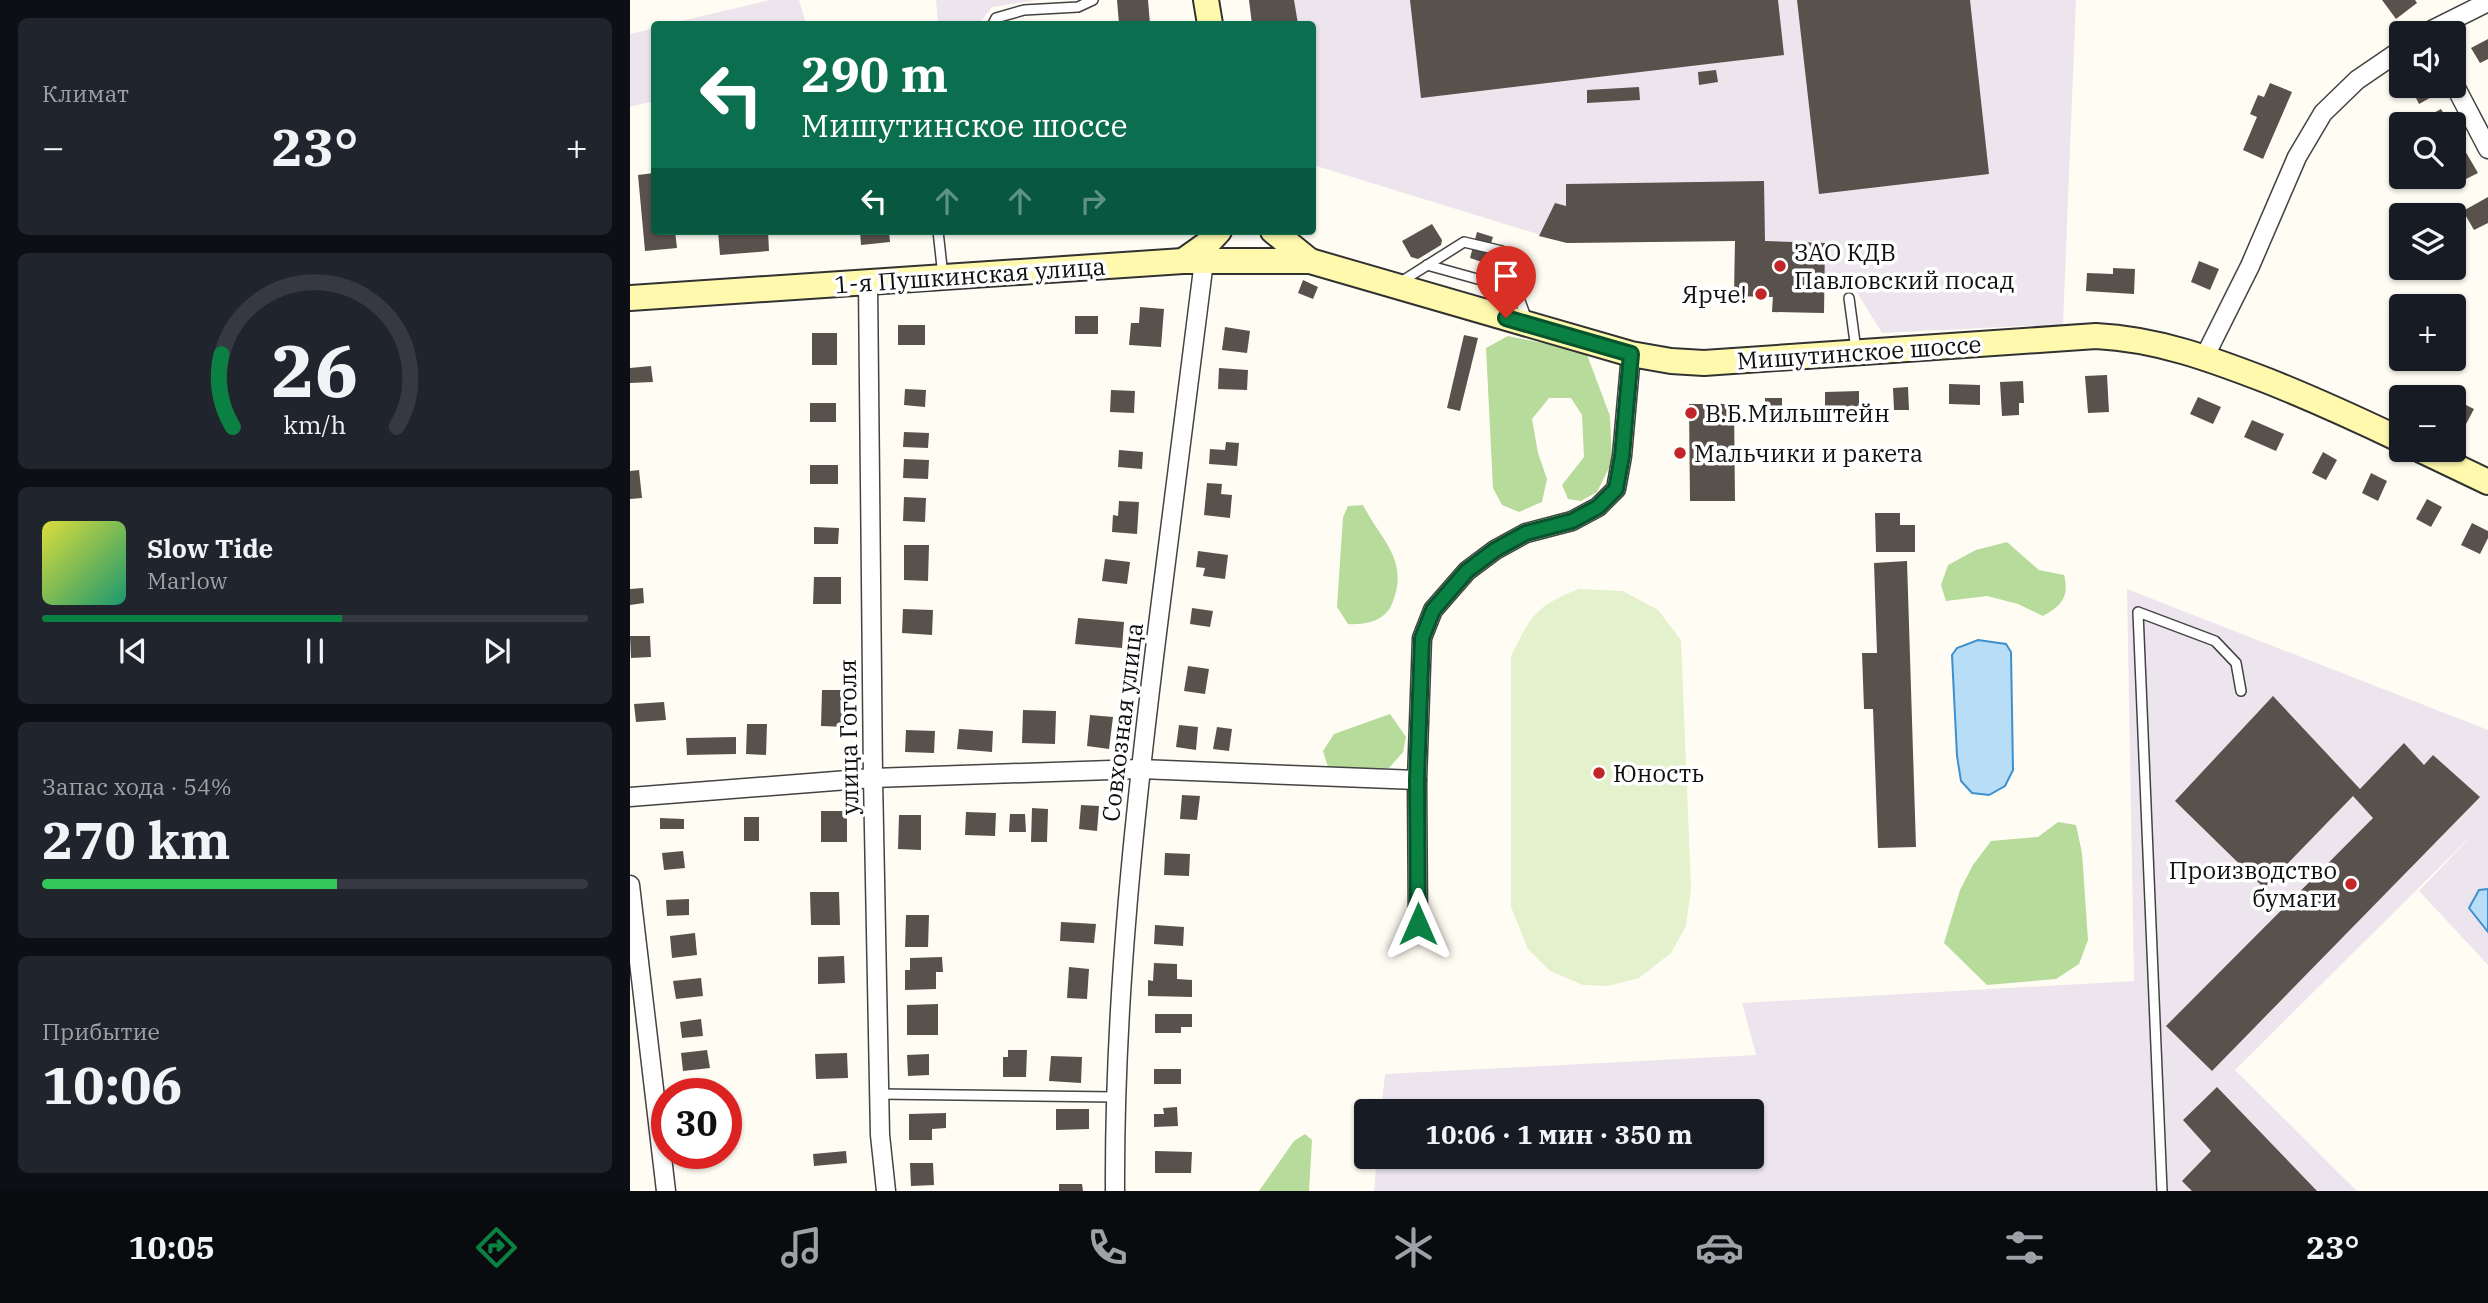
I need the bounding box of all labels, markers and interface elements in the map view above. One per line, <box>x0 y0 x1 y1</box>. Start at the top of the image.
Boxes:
map controls <box>2389 21 2466 462</box>
button: sound <box>2389 21 2466 98</box>
text: 290 m <box>801 42 948 105</box>
icon: left <box>686 49 777 140</box>
text: Климат <box>42 78 129 108</box>
text: Мишутинское шоссе <box>801 104 1128 146</box>
button: search <box>2389 112 2466 189</box>
text: 23° <box>272 113 358 180</box>
text: − <box>42 122 65 171</box>
text: + <box>565 122 588 171</box>
icon: left <box>855 182 893 220</box>
icon: ahead <box>928 182 966 220</box>
icon: ahead <box>1001 182 1039 220</box>
icon: right <box>1074 182 1112 220</box>
button: layers <box>2389 203 2466 280</box>
place label: ЗАО КДВ Павловский посад <box>1794 236 2015 296</box>
pin <box>1476 246 1536 318</box>
street label: 1-я Пушкинская улица <box>833 250 1107 300</box>
icon: arrive <box>1487 257 1525 295</box>
marker: ЗАО КДВ Павловский посад <box>1772 258 1788 274</box>
place label: Ярче! <box>1682 278 1747 310</box>
marker: Ярче! <box>1753 286 1769 302</box>
button: + <box>2389 294 2466 371</box>
text: 26 <box>271 322 359 417</box>
street label: Мишутинское шоссе <box>1736 327 1982 377</box>
button: − <box>2389 385 2466 462</box>
place label: В.Б.Мильштейн <box>1705 397 1890 429</box>
marker: В.Б.Мильштейн <box>1683 405 1699 421</box>
text: km/h <box>283 408 347 441</box>
place label: Мальчики и ракета <box>1694 437 1923 469</box>
marker: Мальчики и ракета <box>1672 445 1688 461</box>
text: Slow Tide <box>147 531 273 565</box>
text: Marlow <box>147 565 227 595</box>
street label: Совхозная улица <box>1094 621 1150 823</box>
icon: previous <box>114 632 152 670</box>
icon: pause <box>296 632 334 670</box>
icon: next <box>478 632 516 670</box>
street label: улица Гоголя <box>831 659 865 815</box>
place label: Юность <box>1613 757 1704 789</box>
marker: Юность <box>1591 765 1607 781</box>
text: Запас хода · 54% <box>42 771 232 801</box>
text: 270 km <box>42 806 231 873</box>
place label: Производство бумаги <box>2169 854 2337 914</box>
marker: Производство бумаги <box>2343 876 2359 892</box>
position arrow <box>1381 887 1455 961</box>
text: Прибытие <box>42 1016 160 1046</box>
text: 10:06 <box>42 1051 183 1118</box>
speed limit sign: 30 <box>651 1078 742 1169</box>
text: 10:06 · 1 мин · 350 m <box>1425 1117 1693 1151</box>
icon: directions <box>472 1223 521 1272</box>
icon: music <box>777 1223 826 1272</box>
icon: phone <box>1083 1223 1132 1272</box>
icon: climate <box>1389 1223 1438 1272</box>
icon: car <box>1695 1223 1744 1272</box>
icon: filters <box>2000 1223 2049 1272</box>
text: 10:05 <box>128 1226 215 1268</box>
text: 23° <box>2306 1226 2360 1268</box>

